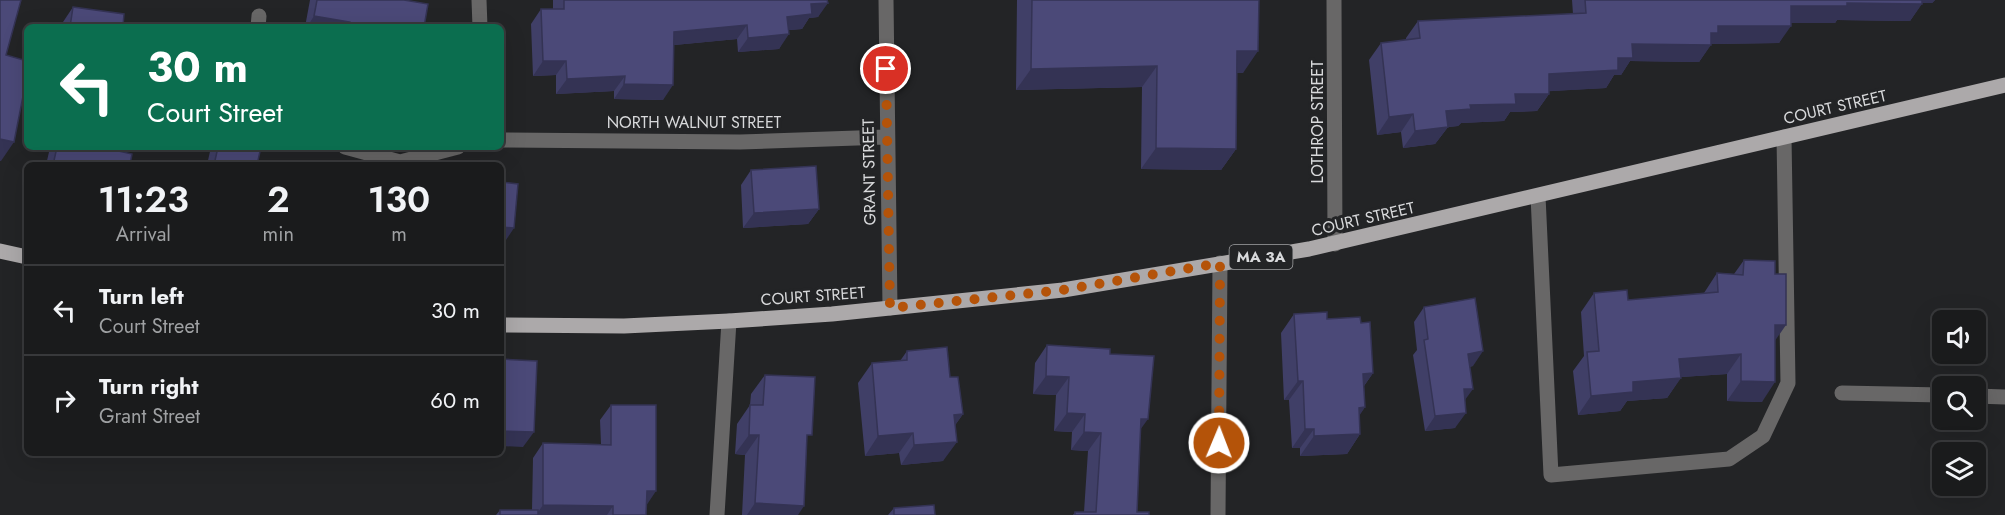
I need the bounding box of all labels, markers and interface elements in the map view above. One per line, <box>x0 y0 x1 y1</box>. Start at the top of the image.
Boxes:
text: 30 m <box>147 37 248 98</box>
pin <box>860 43 911 94</box>
icon: left <box>48 48 126 126</box>
icon: arrive <box>869 52 902 85</box>
street label: LOTHROP STREET <box>1306 60 1329 184</box>
street label: COURT STREET <box>1781 84 1889 130</box>
text: Court Street <box>147 93 283 132</box>
street label: NORTH WALNUT STREET <box>607 111 782 134</box>
street label: GRANT STREET <box>857 118 881 226</box>
text: 11:23 <box>98 173 189 225</box>
text: 2 <box>267 173 290 225</box>
text: 130 <box>368 173 430 225</box>
street label: COURT STREET <box>1309 196 1417 242</box>
text: Arrival <box>116 220 171 249</box>
text: min <box>263 220 294 249</box>
text: m <box>391 220 407 249</box>
road number: MA 3A <box>1230 245 1292 269</box>
text: Turn left <box>99 280 184 312</box>
street label: COURT STREET <box>760 281 867 311</box>
icon: left <box>48 294 81 327</box>
text: 30 m <box>431 294 480 326</box>
map controls <box>1932 310 1986 496</box>
button: sound <box>1932 310 1986 364</box>
text: Court Street <box>99 312 200 341</box>
text: Turn right <box>99 370 199 402</box>
button: search <box>1932 376 1986 430</box>
icon: right <box>48 384 81 417</box>
text: 60 m <box>430 384 480 416</box>
text: Grant Street <box>99 402 200 431</box>
position arrow <box>1187 411 1251 475</box>
button: layers <box>1932 442 1986 496</box>

